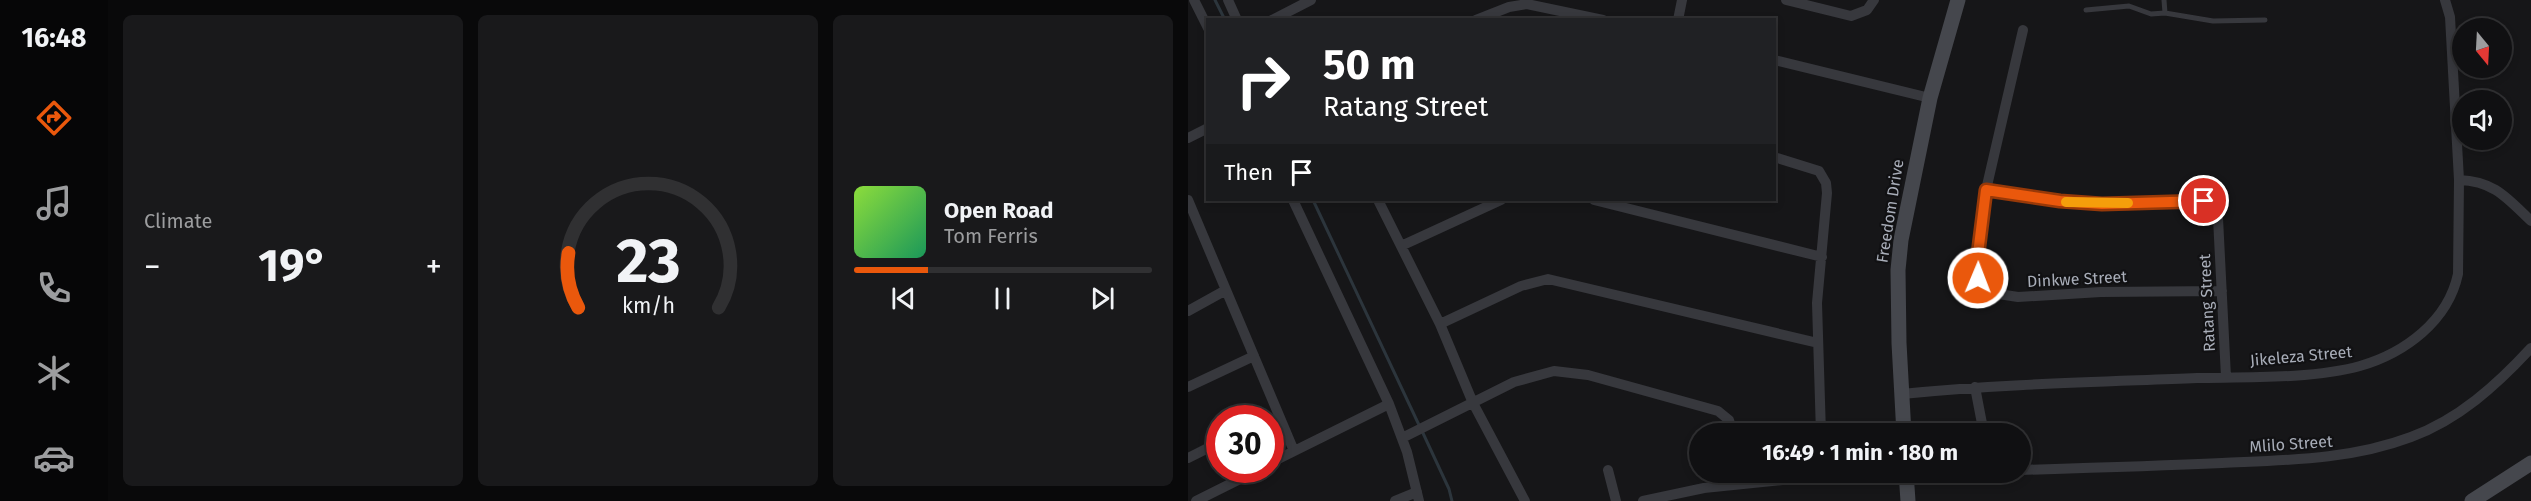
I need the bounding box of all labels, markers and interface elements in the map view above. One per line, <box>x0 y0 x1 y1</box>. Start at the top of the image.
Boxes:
north arrow <box>2452 18 2512 78</box>
map controls <box>2452 18 2512 150</box>
text: 16:48 <box>21 22 87 54</box>
text: 50 m <box>1323 40 1416 90</box>
icon: right <box>1224 42 1302 120</box>
button: sound <box>2452 90 2512 150</box>
text: Ratang Street <box>1323 91 1488 123</box>
icon: directions <box>33 97 75 139</box>
icon: arrive <box>1285 156 1318 189</box>
street label: Freedom Drive <box>1872 158 1908 264</box>
text: Then <box>1224 159 1273 186</box>
pin <box>2178 175 2229 226</box>
icon: music <box>33 182 75 224</box>
icon: arrive <box>2187 184 2220 217</box>
text: Open Road <box>944 197 1054 224</box>
text: Climate <box>144 209 212 233</box>
text: 23 <box>616 224 680 299</box>
text: Tom Ferris <box>944 224 1038 248</box>
text: 19° <box>258 239 328 293</box>
position arrow <box>1946 246 2010 310</box>
text: − <box>144 247 161 287</box>
text: + <box>426 247 442 287</box>
street label: Ratang Street <box>2195 253 2219 352</box>
icon: phone <box>33 267 75 309</box>
street label: Dinkwe Street <box>2026 267 2128 291</box>
icon: previous <box>887 282 920 315</box>
icon: pause <box>986 282 1019 315</box>
icon: next <box>1086 282 1119 315</box>
text: km/h <box>621 293 675 319</box>
street label: Jikeleza Street <box>2249 342 2353 370</box>
icon: climate <box>33 352 75 394</box>
speed limit sign: 30 <box>1206 405 1284 483</box>
street label: Mlilo Street <box>2249 432 2333 456</box>
icon: car <box>33 437 75 479</box>
text: 16:49 · 1 min · 180 m <box>1762 439 1958 466</box>

